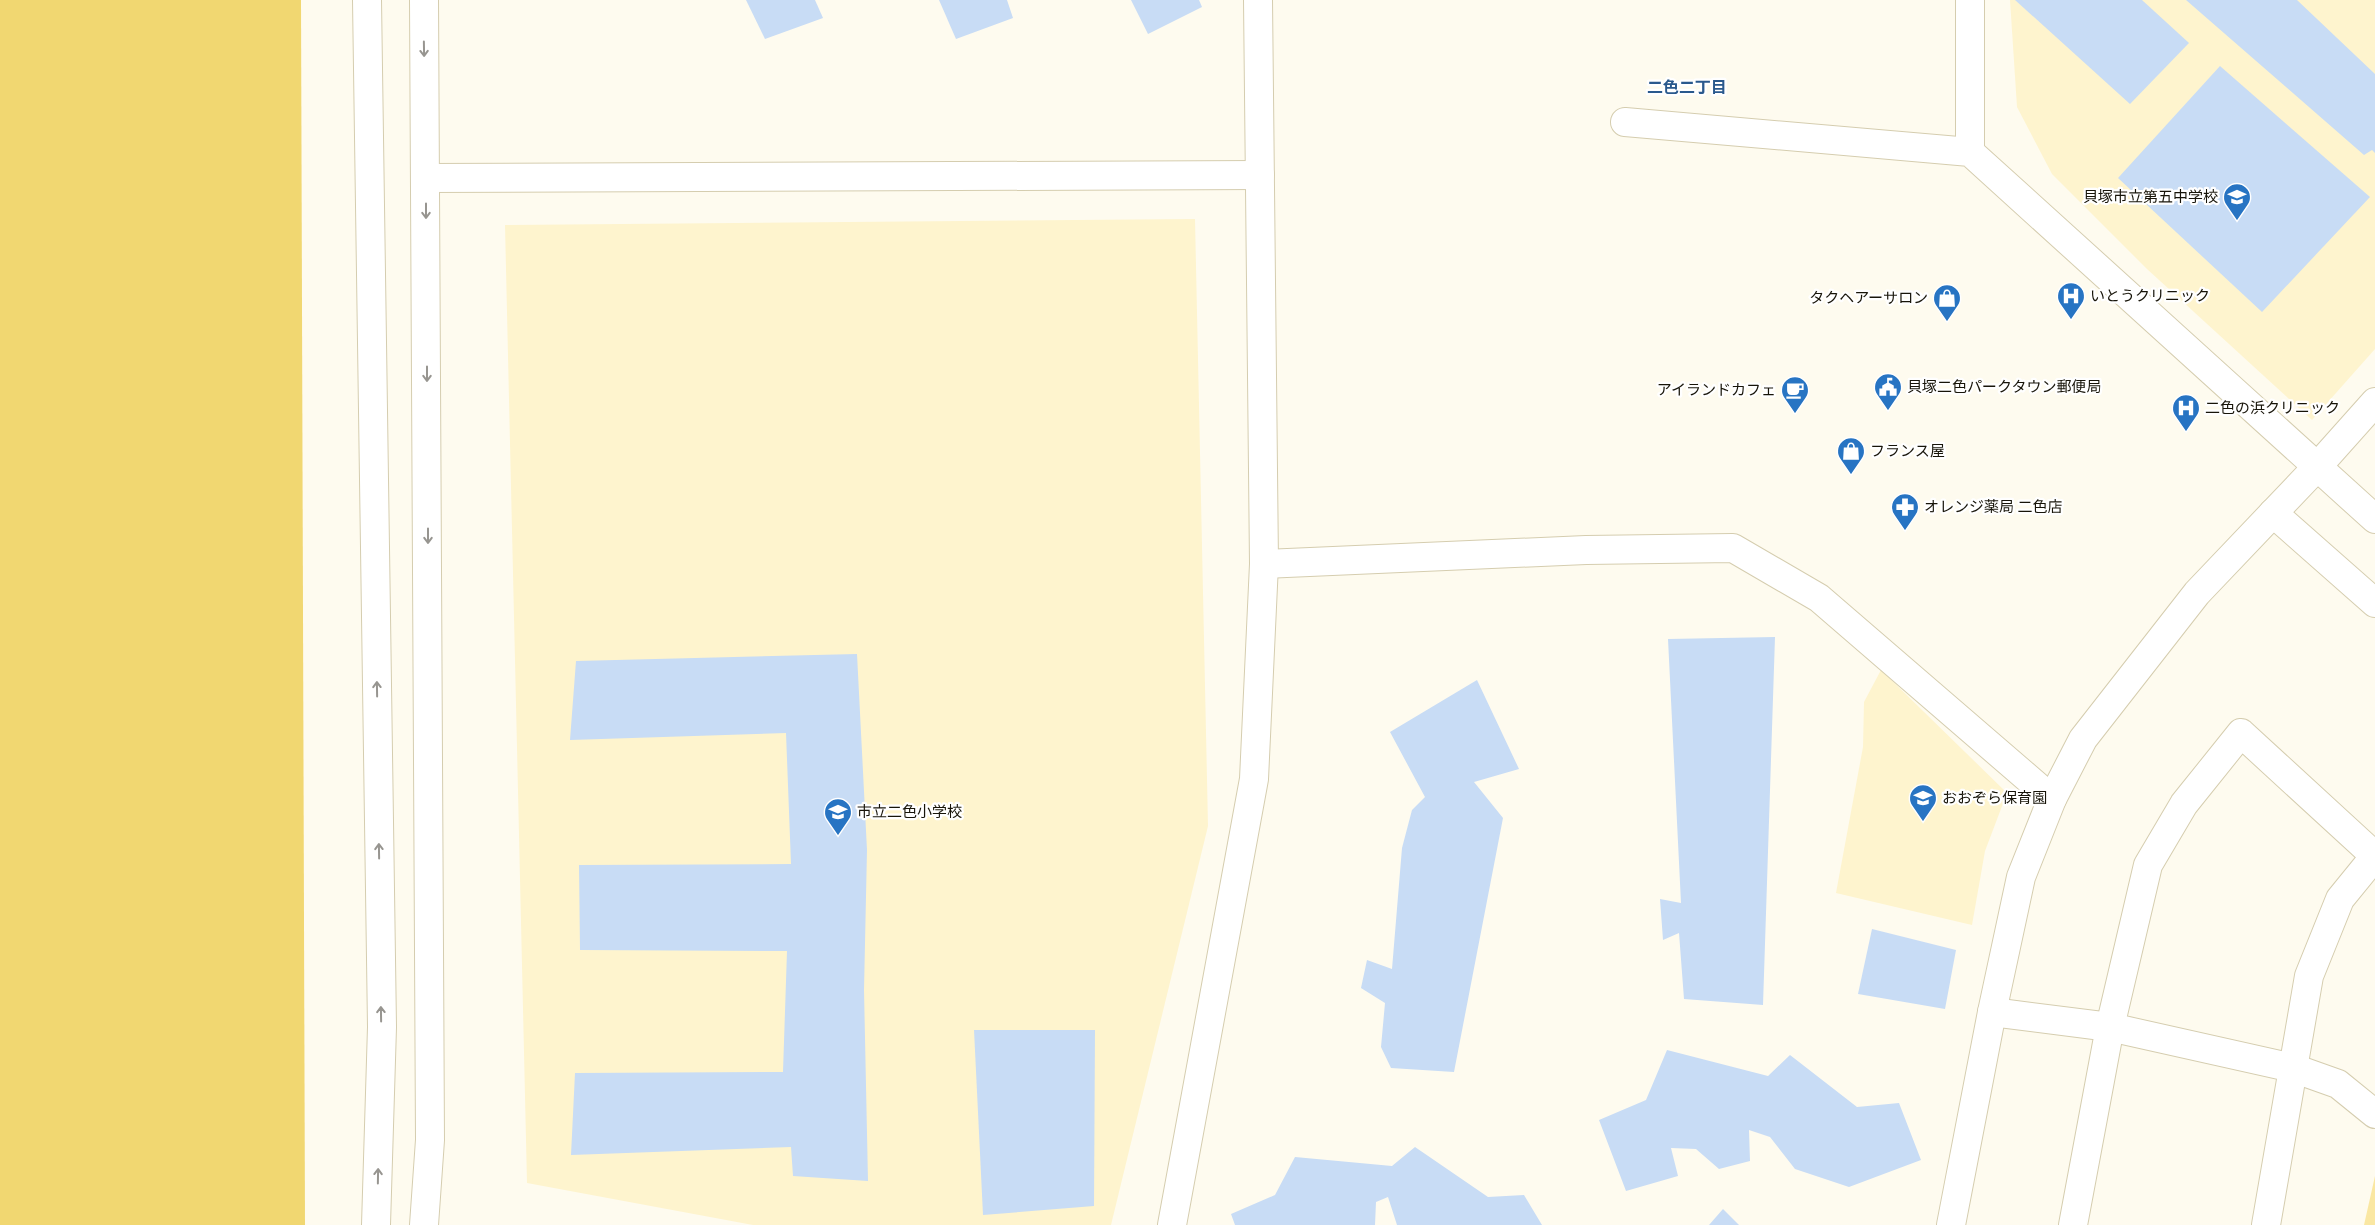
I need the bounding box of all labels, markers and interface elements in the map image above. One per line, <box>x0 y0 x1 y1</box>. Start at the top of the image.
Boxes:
one-way arrow <box>419 40 429 56</box>
district label: 二色二丁目 <box>1647 78 1727 97</box>
school or university icon: 貝塚市立第五中学校 <box>2222 182 2252 221</box>
place label: 貝塚市立第五中学校 <box>2083 188 2218 206</box>
one-way arrow <box>421 202 431 219</box>
hospital icon: いとうクリニック <box>2056 281 2086 320</box>
shop icon: タクヘアーサロン <box>1932 283 1962 322</box>
place label: いとうクリニック <box>2090 287 2210 305</box>
place label: タクヘアーサロン <box>1809 289 1928 307</box>
one-way arrow <box>422 365 432 381</box>
public building icon: 貝塚二色パークタウン郵便局 <box>1873 372 1903 411</box>
cafe icon: アイランドカフェ <box>1780 375 1810 414</box>
place label: 貝塚二色パークタウン郵便局 <box>1907 378 2101 396</box>
place label: アイランドカフェ <box>1657 381 1776 399</box>
hospital icon: 二色の浜クリニック <box>2171 393 2201 432</box>
place label: 二色の浜クリニック <box>2205 399 2340 417</box>
shop icon: フランス屋 <box>1836 436 1866 475</box>
place label: フランス屋 <box>1870 442 1945 460</box>
pharmacy icon: オレンジ薬局 二色店 <box>1890 492 1920 531</box>
place label: オレンジ薬局 二色店 <box>1924 498 2062 516</box>
one-way arrow <box>423 528 433 544</box>
one-way arrow <box>372 681 382 698</box>
school or university icon: おおぞら保育園 <box>1908 783 1938 822</box>
place label: おおぞら保育園 <box>1942 789 2047 807</box>
school or university icon: 市立二色小学校 <box>823 797 853 836</box>
place label: 市立二色小学校 <box>857 803 962 821</box>
one-way arrow <box>374 844 384 860</box>
one-way arrow <box>376 1006 386 1022</box>
one-way arrow <box>373 1169 383 1185</box>

